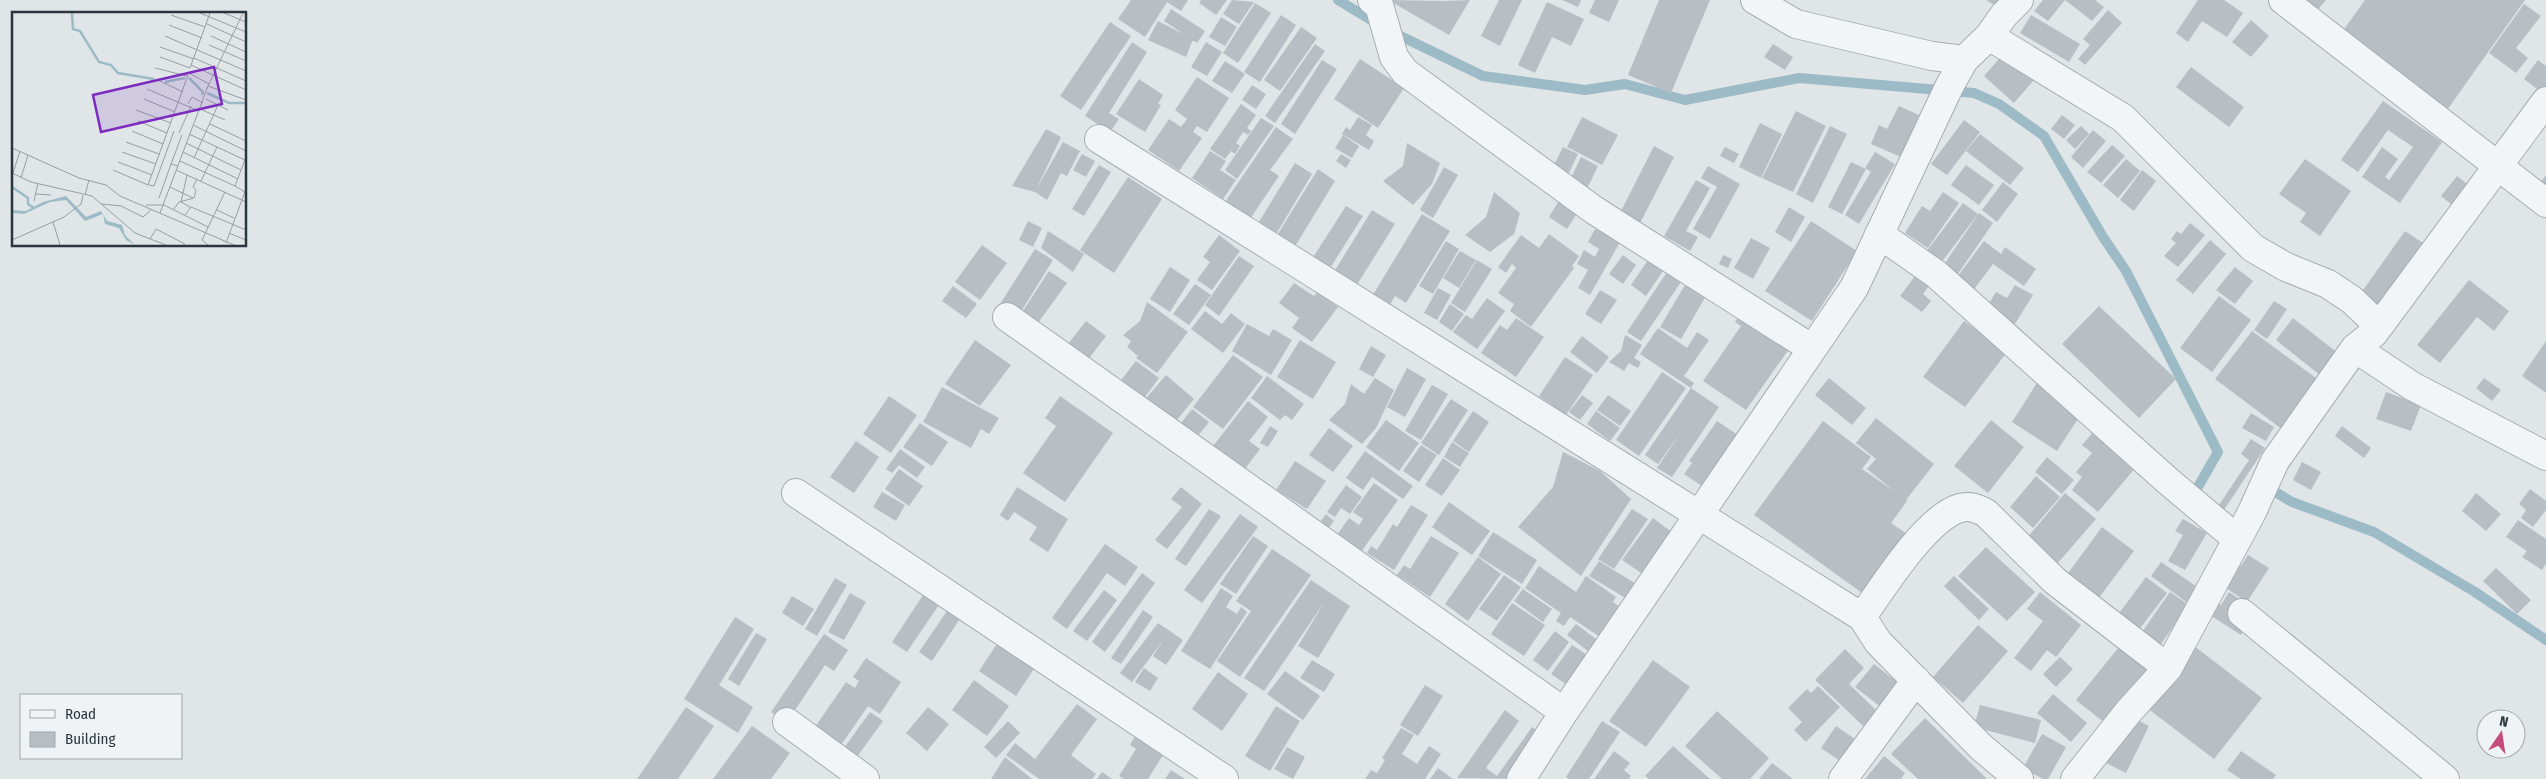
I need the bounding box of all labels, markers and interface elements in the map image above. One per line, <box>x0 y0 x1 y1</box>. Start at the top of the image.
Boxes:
inset map <box>12 12 246 246</box>
legend <box>20 694 182 759</box>
text: Road <box>65 705 96 723</box>
north arrow <box>2476 709 2526 759</box>
text: N <box>2498 713 2510 731</box>
text: Building <box>65 730 116 748</box>

